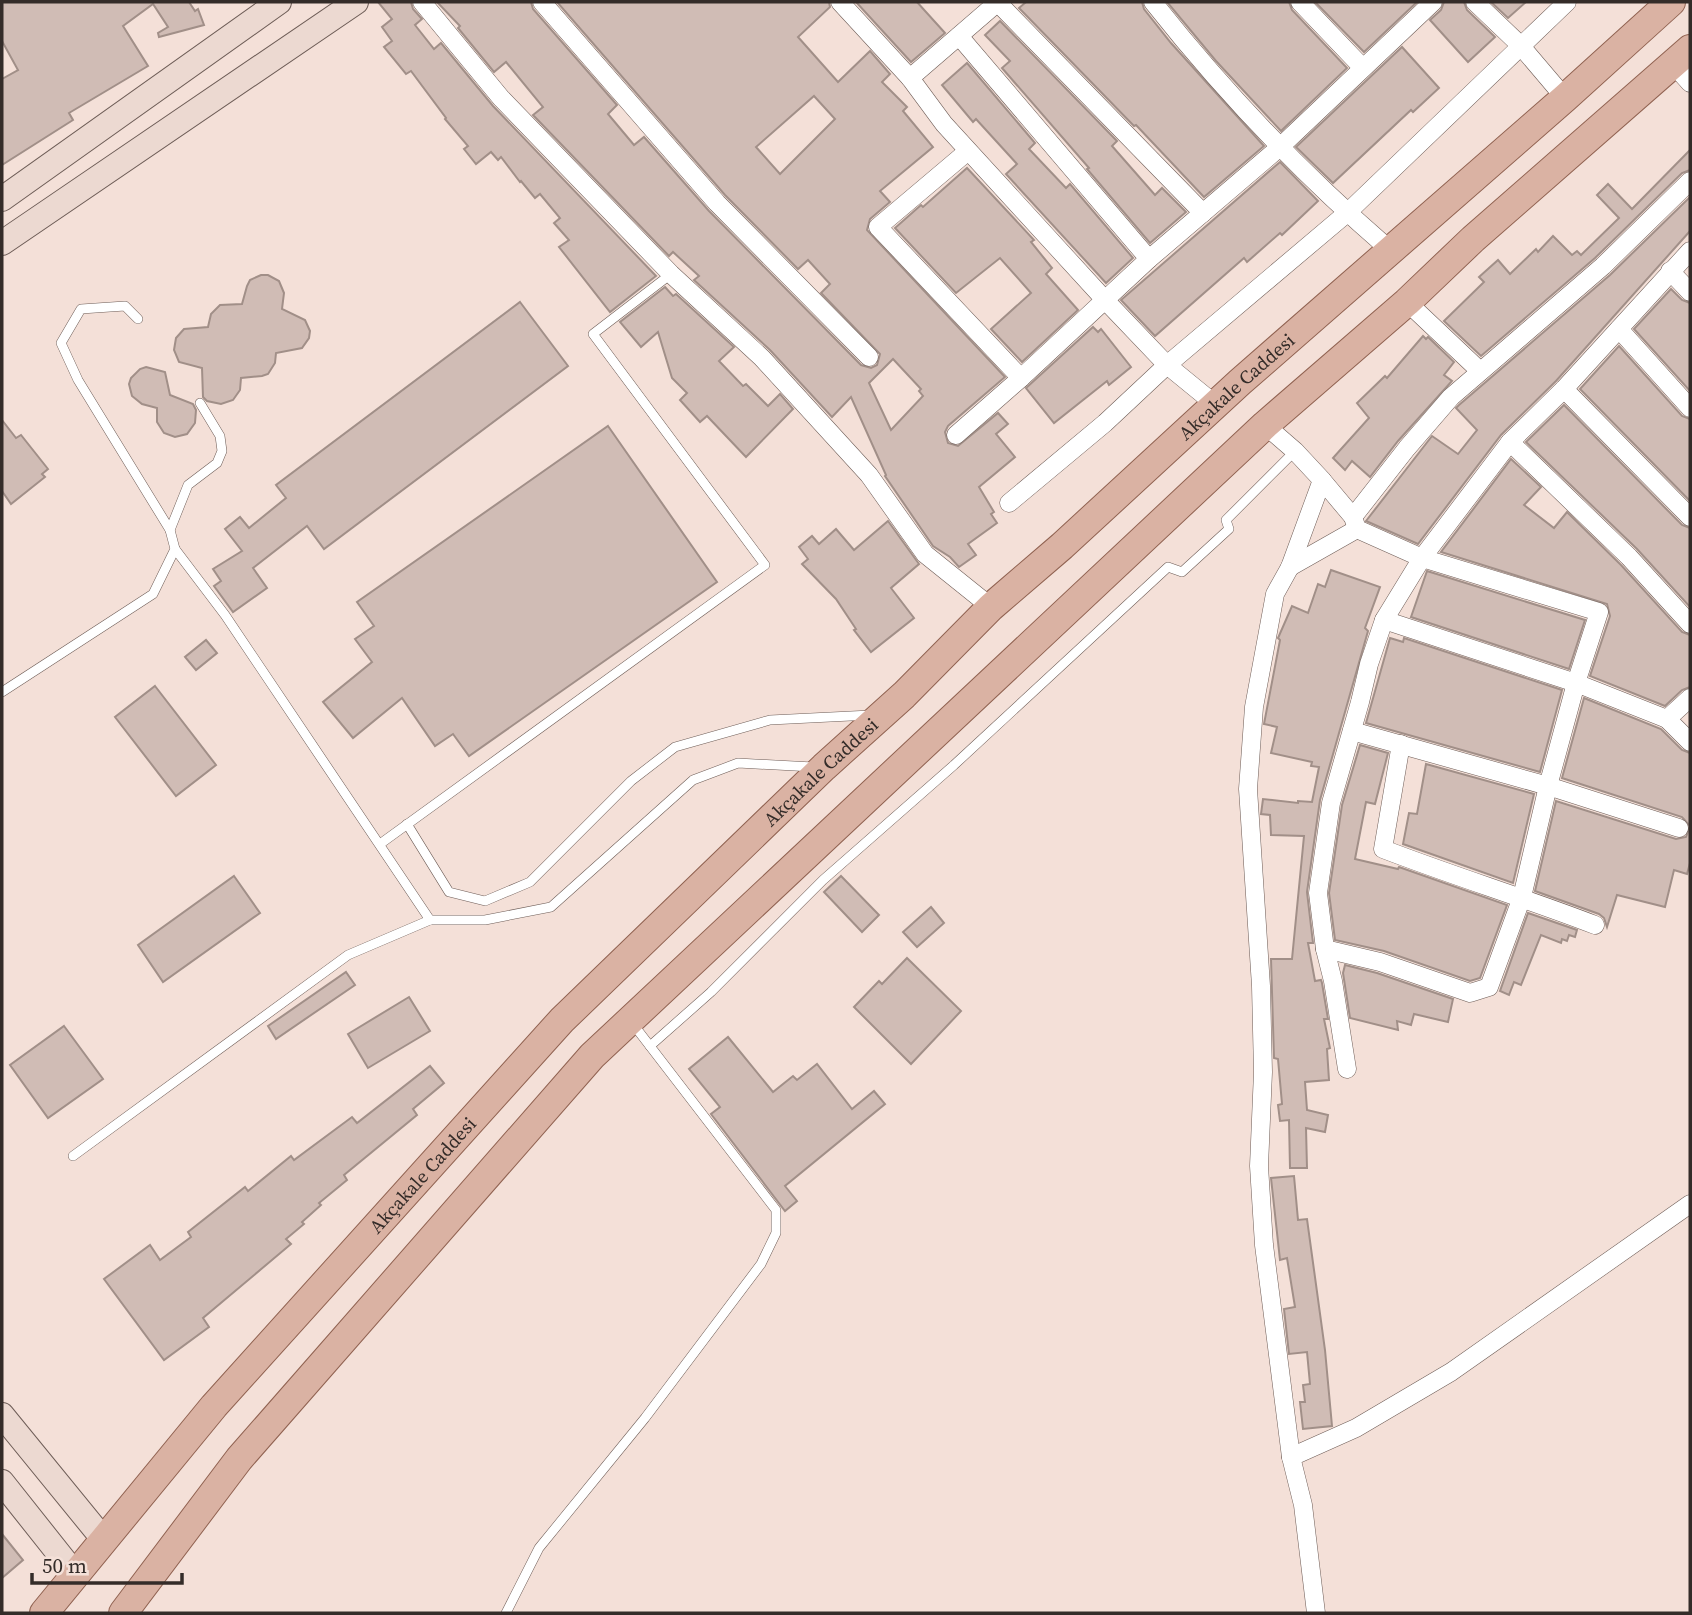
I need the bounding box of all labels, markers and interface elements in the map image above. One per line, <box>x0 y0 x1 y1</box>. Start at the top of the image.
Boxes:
street label: Akçakale Caddesi <box>1172 327 1300 446</box>
street label: Akçakale Caddesi <box>757 711 884 832</box>
street label: Akçakale Caddesi <box>363 1111 482 1239</box>
scale bar <box>32 1542 182 1586</box>
text: 50 m <box>42 1551 87 1580</box>

